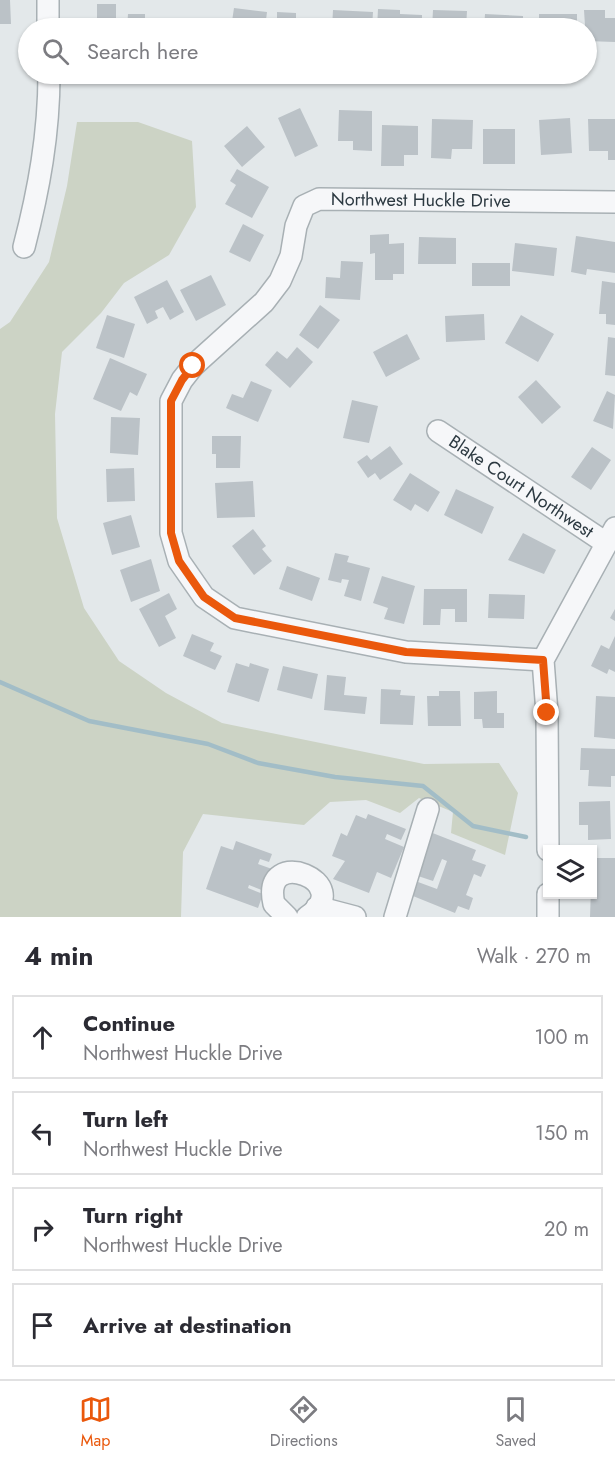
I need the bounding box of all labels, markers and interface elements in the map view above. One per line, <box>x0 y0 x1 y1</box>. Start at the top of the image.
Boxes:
search box <box>18 18 597 84</box>
icon: search <box>39 35 72 68</box>
text: Search here <box>87 35 198 67</box>
street label: Northwest Huckle Drive <box>331 186 511 214</box>
route start <box>179 352 205 378</box>
street label: Blake Court Northwest <box>444 429 599 545</box>
route end <box>533 699 559 725</box>
map controls <box>543 845 597 899</box>
button: layers <box>543 845 597 899</box>
text: 4 min <box>24 937 93 975</box>
text: Walk · 270 m <box>477 942 591 971</box>
text: Continue <box>83 1007 175 1039</box>
icon: ahead <box>26 1021 59 1054</box>
text: 100 m <box>534 1023 589 1052</box>
text: Northwest Huckle Drive <box>83 1039 282 1068</box>
text: Turn left <box>83 1103 168 1135</box>
icon: left <box>26 1117 59 1150</box>
text: 150 m <box>535 1119 589 1148</box>
text: Northwest Huckle Drive <box>83 1135 282 1164</box>
text: Turn right <box>83 1199 183 1231</box>
icon: right <box>26 1213 59 1246</box>
text: 20 m <box>544 1215 589 1244</box>
text: Northwest Huckle Drive <box>83 1231 282 1260</box>
icon: arrive <box>26 1309 59 1342</box>
text: Arrive at destination <box>83 1309 292 1341</box>
tab: Map <box>79 1393 112 1452</box>
tab: Directions <box>270 1393 338 1452</box>
tab: Saved <box>495 1393 536 1452</box>

